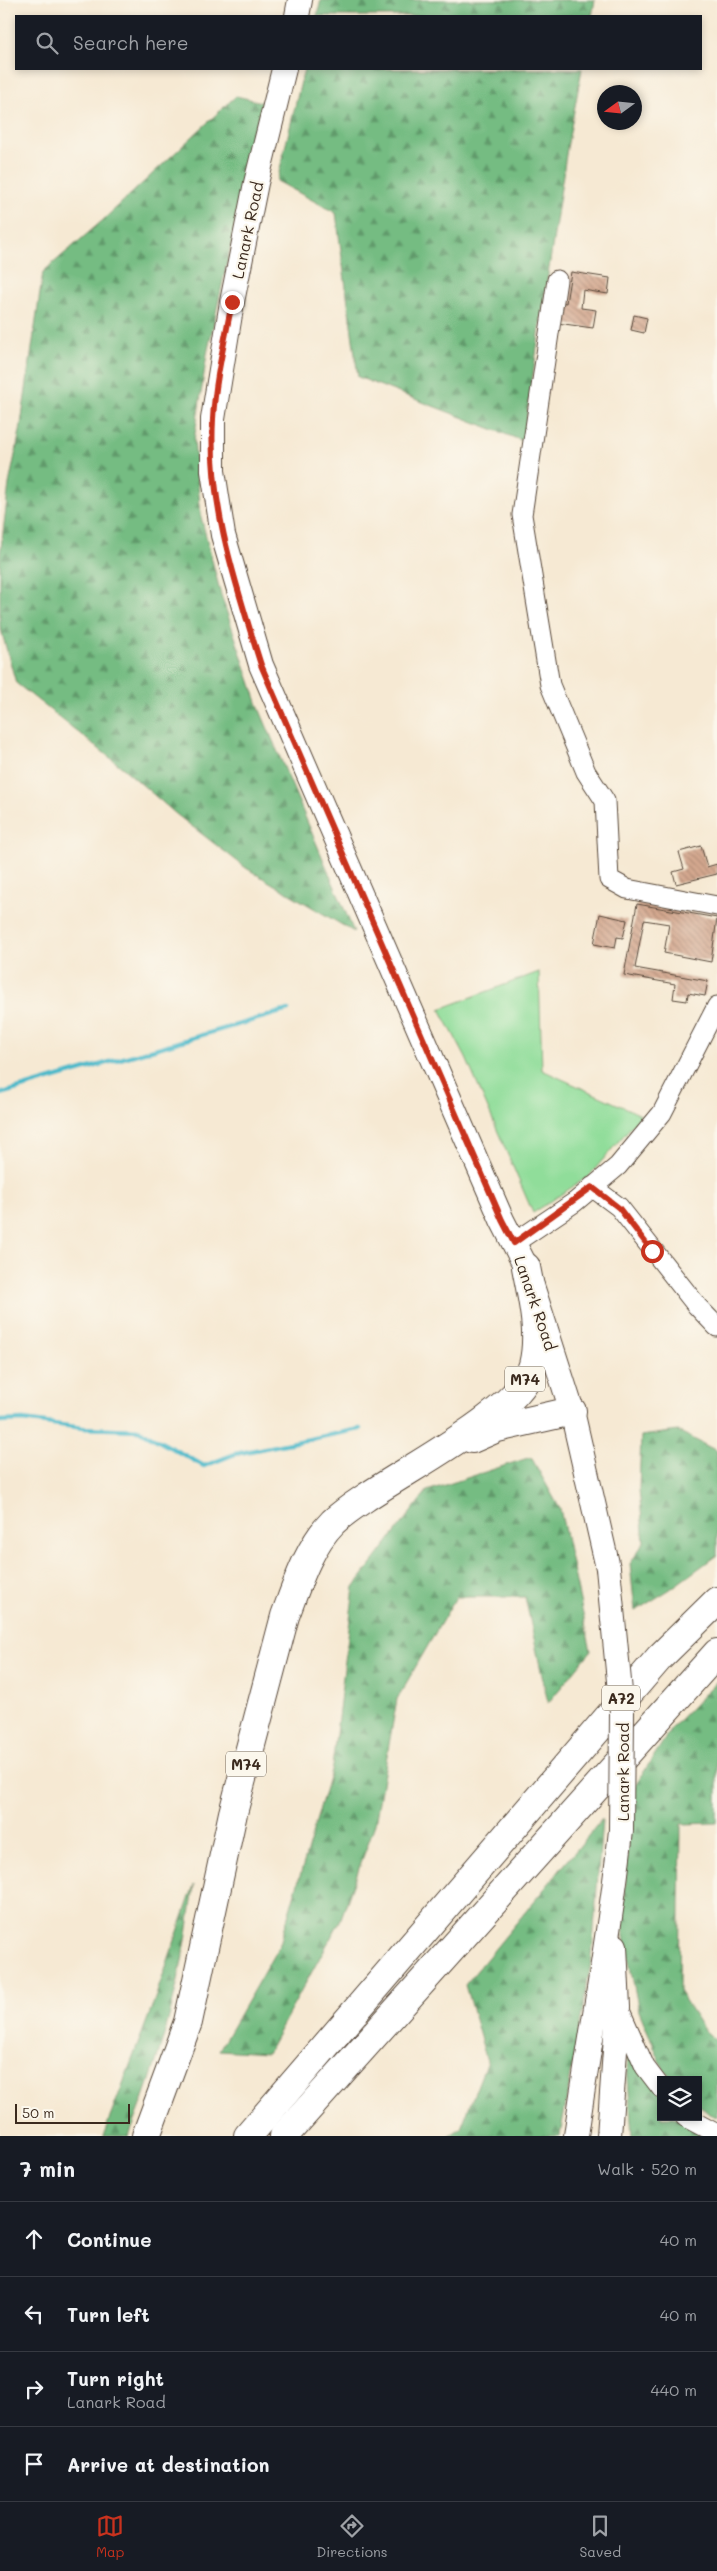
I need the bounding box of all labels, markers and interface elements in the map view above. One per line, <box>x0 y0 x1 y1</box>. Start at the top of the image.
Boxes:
search box <box>15 15 702 70</box>
icon: search <box>33 29 61 57</box>
text: Search here <box>73 30 189 55</box>
north arrow <box>597 85 642 130</box>
street label: Lanark Road <box>226 180 268 280</box>
route end <box>221 291 244 314</box>
route start <box>641 1240 664 1263</box>
street label: Lanark Road <box>510 1253 562 1353</box>
road number: M74 <box>505 1366 545 1392</box>
road number: A72 <box>602 1686 640 1710</box>
street label: Lanark Road <box>612 1723 633 1821</box>
road number: M74 <box>226 1752 266 1776</box>
map controls <box>657 2076 702 2121</box>
button: layers <box>657 2076 702 2121</box>
scale bar <box>15 2101 130 2124</box>
text: 50 m <box>22 2103 54 2122</box>
text: 7 min <box>20 2155 75 2182</box>
text: Walk · 520 m <box>597 2158 697 2179</box>
icon: ahead <box>20 2225 48 2253</box>
text: Continue <box>67 2227 152 2252</box>
text: 40 m <box>660 2229 697 2250</box>
icon: left <box>20 2300 48 2328</box>
text: Turn left <box>67 2302 150 2327</box>
text: 40 m <box>660 2304 697 2325</box>
text: Turn right <box>67 2366 164 2391</box>
icon: right <box>20 2375 48 2403</box>
text: 440 m <box>650 2379 697 2400</box>
text: Lanark Road <box>67 2391 166 2412</box>
icon: arrive <box>20 2450 48 2478</box>
text: Arrive at destination <box>67 2452 270 2477</box>
tab: Map <box>96 2512 124 2561</box>
tab: Directions <box>316 2512 388 2561</box>
tab: Saved <box>579 2512 621 2561</box>

